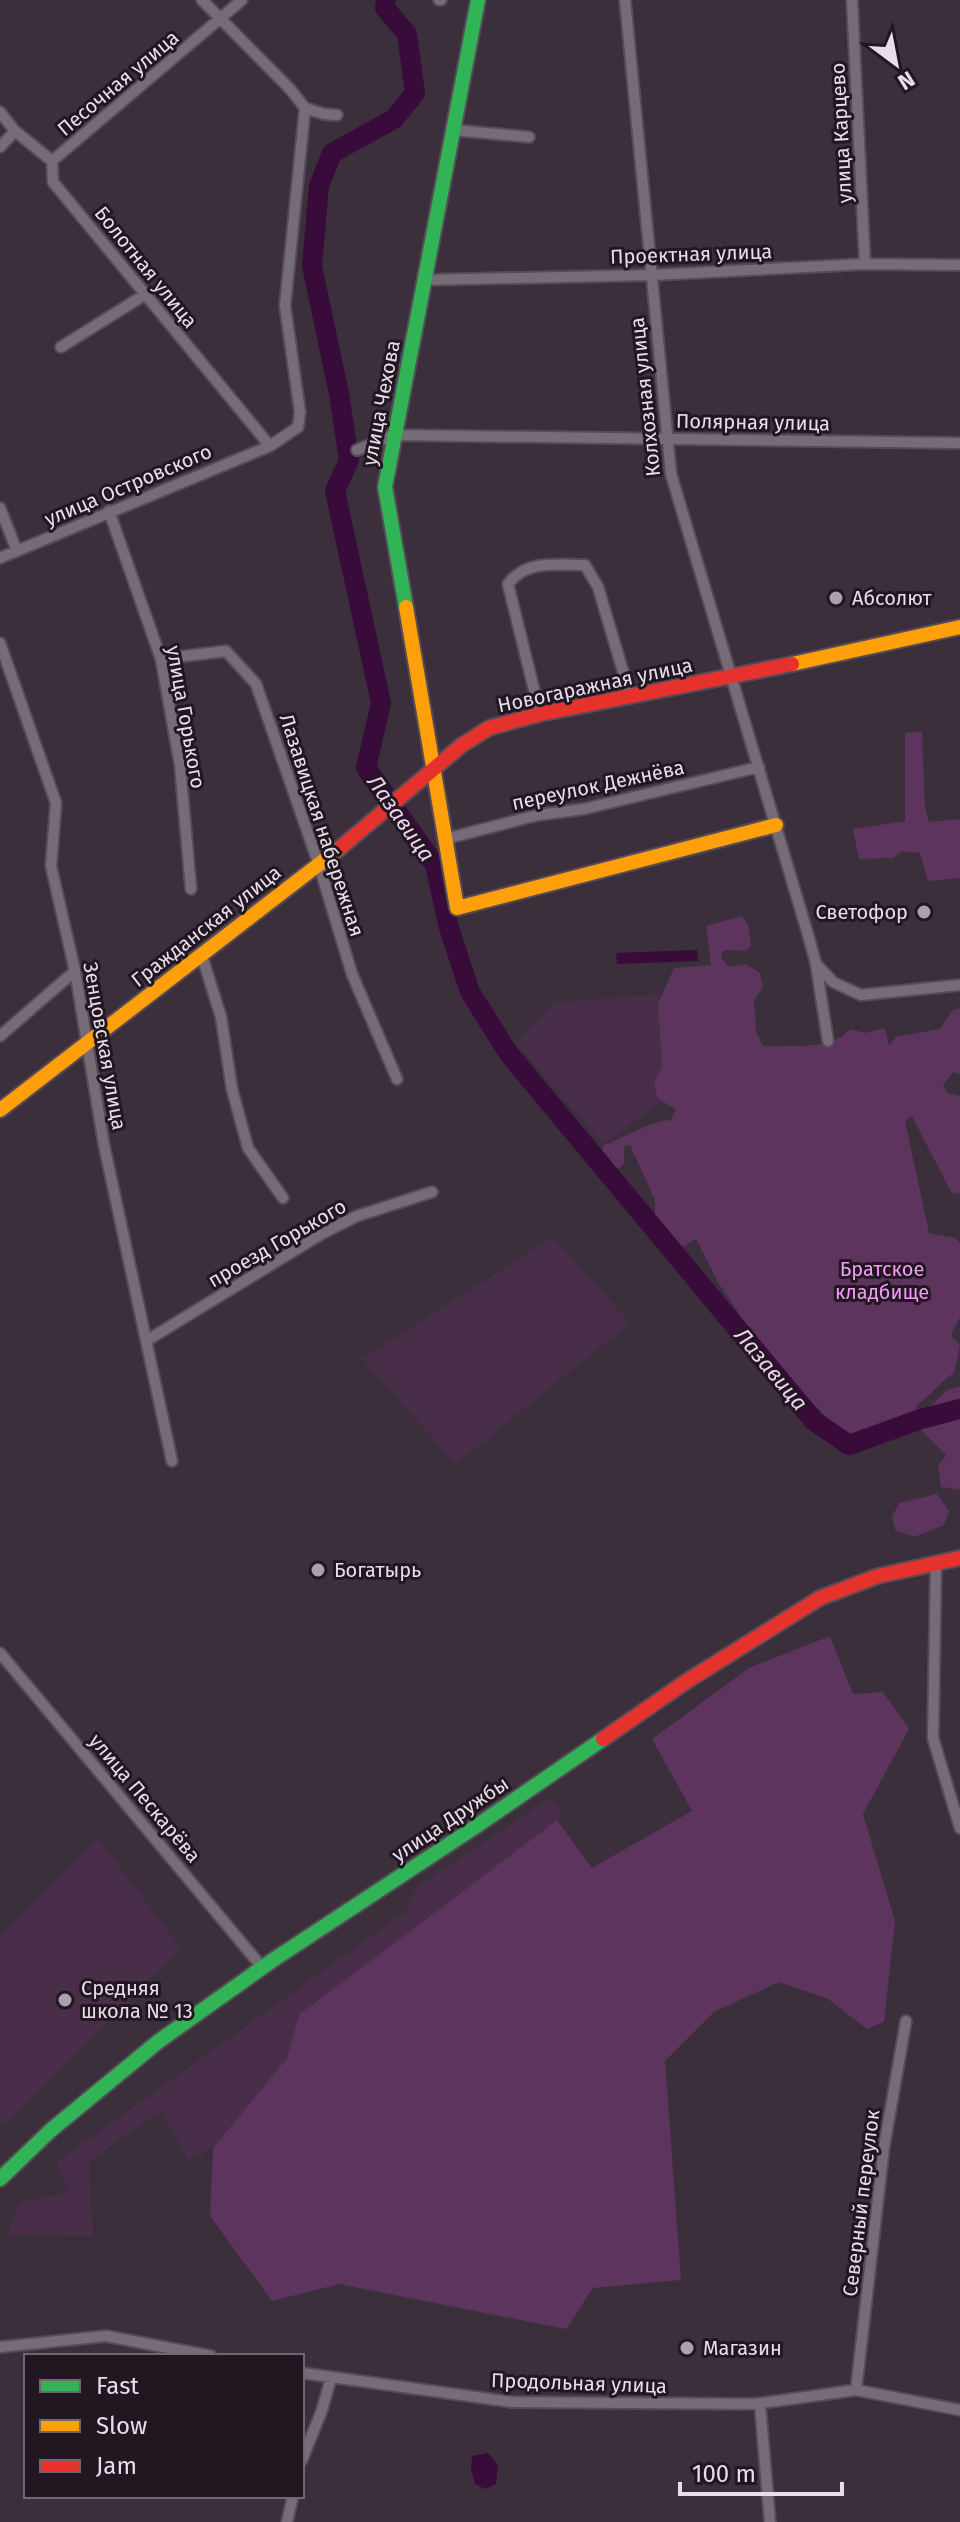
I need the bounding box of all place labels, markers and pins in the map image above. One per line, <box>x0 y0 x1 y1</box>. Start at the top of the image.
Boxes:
place label: Абсолют <box>852 586 932 610</box>
marker: Абсолют <box>827 589 845 607</box>
place label: Светофор <box>815 900 908 924</box>
marker: Светофор <box>915 903 933 921</box>
place label: Богатырь <box>334 1558 421 1582</box>
marker: Богатырь <box>309 1561 327 1579</box>
place label: Средняя школа № 13 <box>81 1976 193 2023</box>
marker: Средняя школа № 13 <box>56 1991 74 2009</box>
place label: Магазин <box>703 2336 782 2360</box>
marker: Магазин <box>678 2339 696 2357</box>

